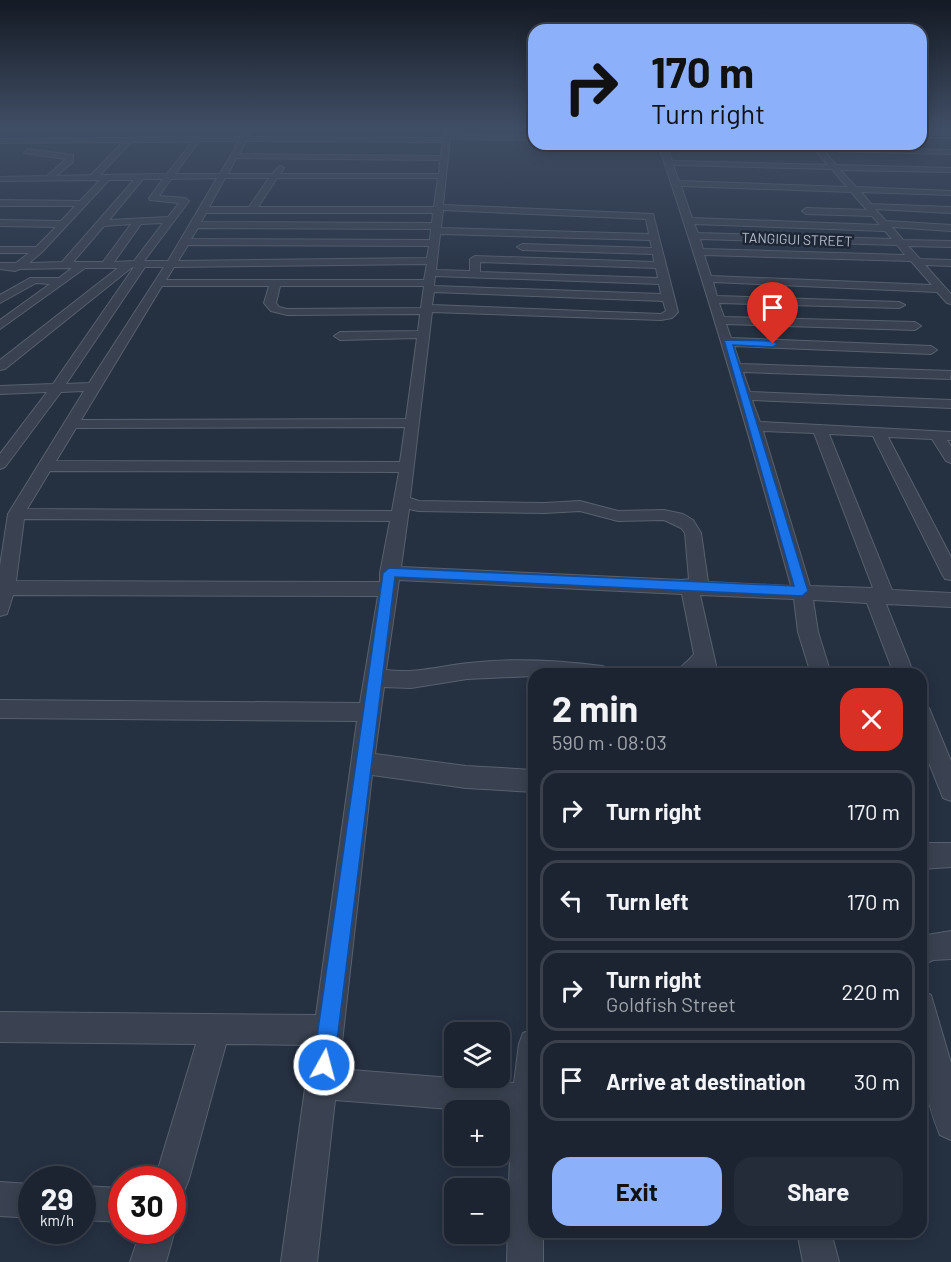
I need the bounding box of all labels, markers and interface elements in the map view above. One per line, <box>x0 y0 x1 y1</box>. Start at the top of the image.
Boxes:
text: 170 m <box>651 46 754 96</box>
icon: right <box>552 48 630 126</box>
text: Turn right <box>651 97 765 129</box>
street label: TANGIGUI STREET <box>741 229 853 249</box>
pin <box>747 282 798 344</box>
icon: arrive <box>756 291 789 324</box>
text: 2 min <box>552 686 638 729</box>
button: close <box>840 688 903 751</box>
text: 590 m · 08:03 <box>552 730 667 754</box>
icon: right <box>555 794 588 827</box>
text: Turn right <box>606 798 701 824</box>
text: 170 m <box>847 798 900 824</box>
icon: left <box>555 884 588 917</box>
text: Turn left <box>606 888 689 914</box>
text: 170 m <box>847 888 900 914</box>
text: Turn right <box>606 966 701 992</box>
icon: right <box>555 974 588 1007</box>
text: 220 m <box>841 978 900 1004</box>
text: Goldfish Street <box>606 992 736 1016</box>
map controls <box>444 1022 510 1244</box>
button: layers <box>444 1022 510 1088</box>
position arrow <box>292 1033 356 1097</box>
icon: arrive <box>555 1064 588 1097</box>
text: Arrive at destination <box>606 1068 805 1094</box>
text: 30 m <box>854 1068 900 1094</box>
button: + <box>444 1100 510 1166</box>
button: Exit <box>552 1157 722 1226</box>
button: Share <box>734 1157 903 1226</box>
speed limit sign: 30 <box>108 1166 186 1244</box>
button: − <box>444 1178 510 1244</box>
text: 29 <box>41 1180 73 1216</box>
text: km/h <box>40 1211 74 1229</box>

